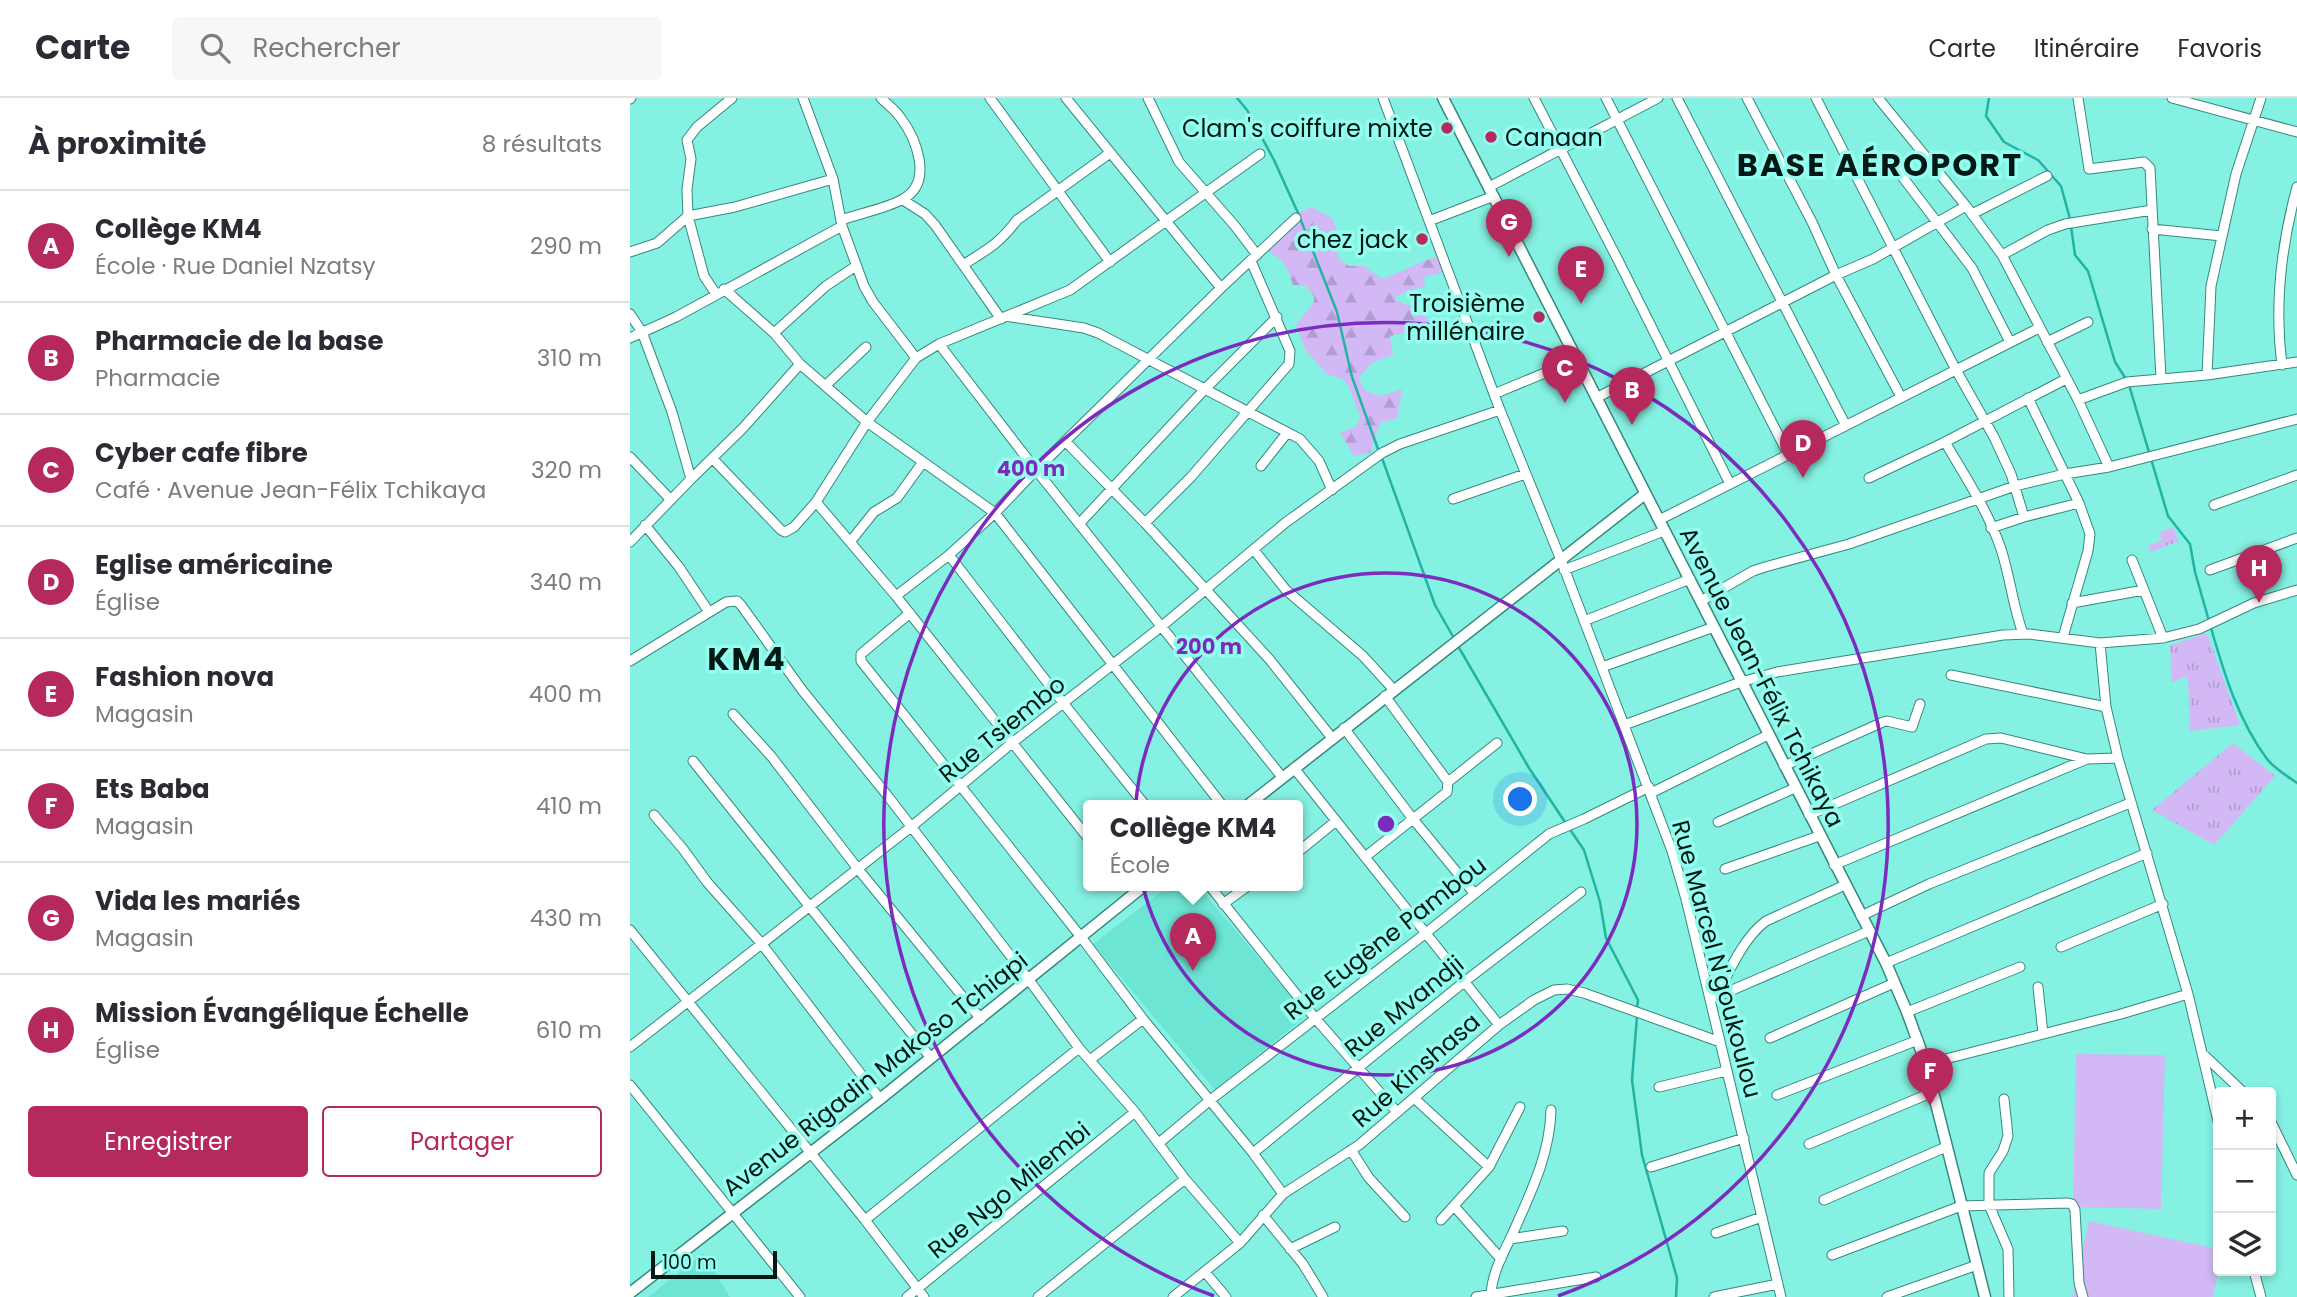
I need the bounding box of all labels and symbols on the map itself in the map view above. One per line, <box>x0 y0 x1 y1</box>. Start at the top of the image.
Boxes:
place label: Clam's coiffure mixte <box>1182 112 1433 145</box>
marker: Clam's coiffure mixte <box>1439 120 1455 136</box>
place label: Canaan <box>1505 121 1603 154</box>
marker: Canaan <box>1483 129 1499 145</box>
district label: BASE AÉROPORT <box>1737 142 2023 187</box>
pin: G <box>1486 199 1532 257</box>
place label: chez jack <box>1297 223 1409 256</box>
marker: chez jack <box>1414 231 1430 247</box>
pin: E <box>1558 246 1604 304</box>
place label: Troisième millénaire <box>1406 287 1525 348</box>
marker: Troisième millénaire <box>1531 309 1547 325</box>
pin: C <box>1542 345 1588 403</box>
pin: B <box>1609 367 1655 425</box>
pin: D <box>1780 420 1826 478</box>
text: 400 m <box>997 454 1065 483</box>
street label: Avenue Jean-Félix Tchikaya <box>1672 521 1852 833</box>
pin: H <box>2236 545 2282 603</box>
text: 200 m <box>1176 632 1242 661</box>
district label: KM4 <box>707 636 787 681</box>
street label: Rue Tsiembo <box>932 668 1072 790</box>
your location <box>1503 782 1537 816</box>
centre of rings <box>1374 812 1398 836</box>
street label: Rue Marcel N'goukoulou <box>1664 817 1770 1101</box>
street label: Rue Eugène Pambou <box>1277 849 1493 1027</box>
pin: A <box>1170 913 1216 971</box>
street label: Avenue Rigadin Makoso Tchiapi <box>715 944 1035 1204</box>
street label: Rue Mvandji <box>1337 948 1471 1064</box>
street label: Rue Kinshasa <box>1345 1005 1487 1135</box>
pin: F <box>1907 1048 1953 1106</box>
street label: Rue Ngo Milembi <box>921 1114 1097 1266</box>
scale bar <box>651 1248 777 1280</box>

